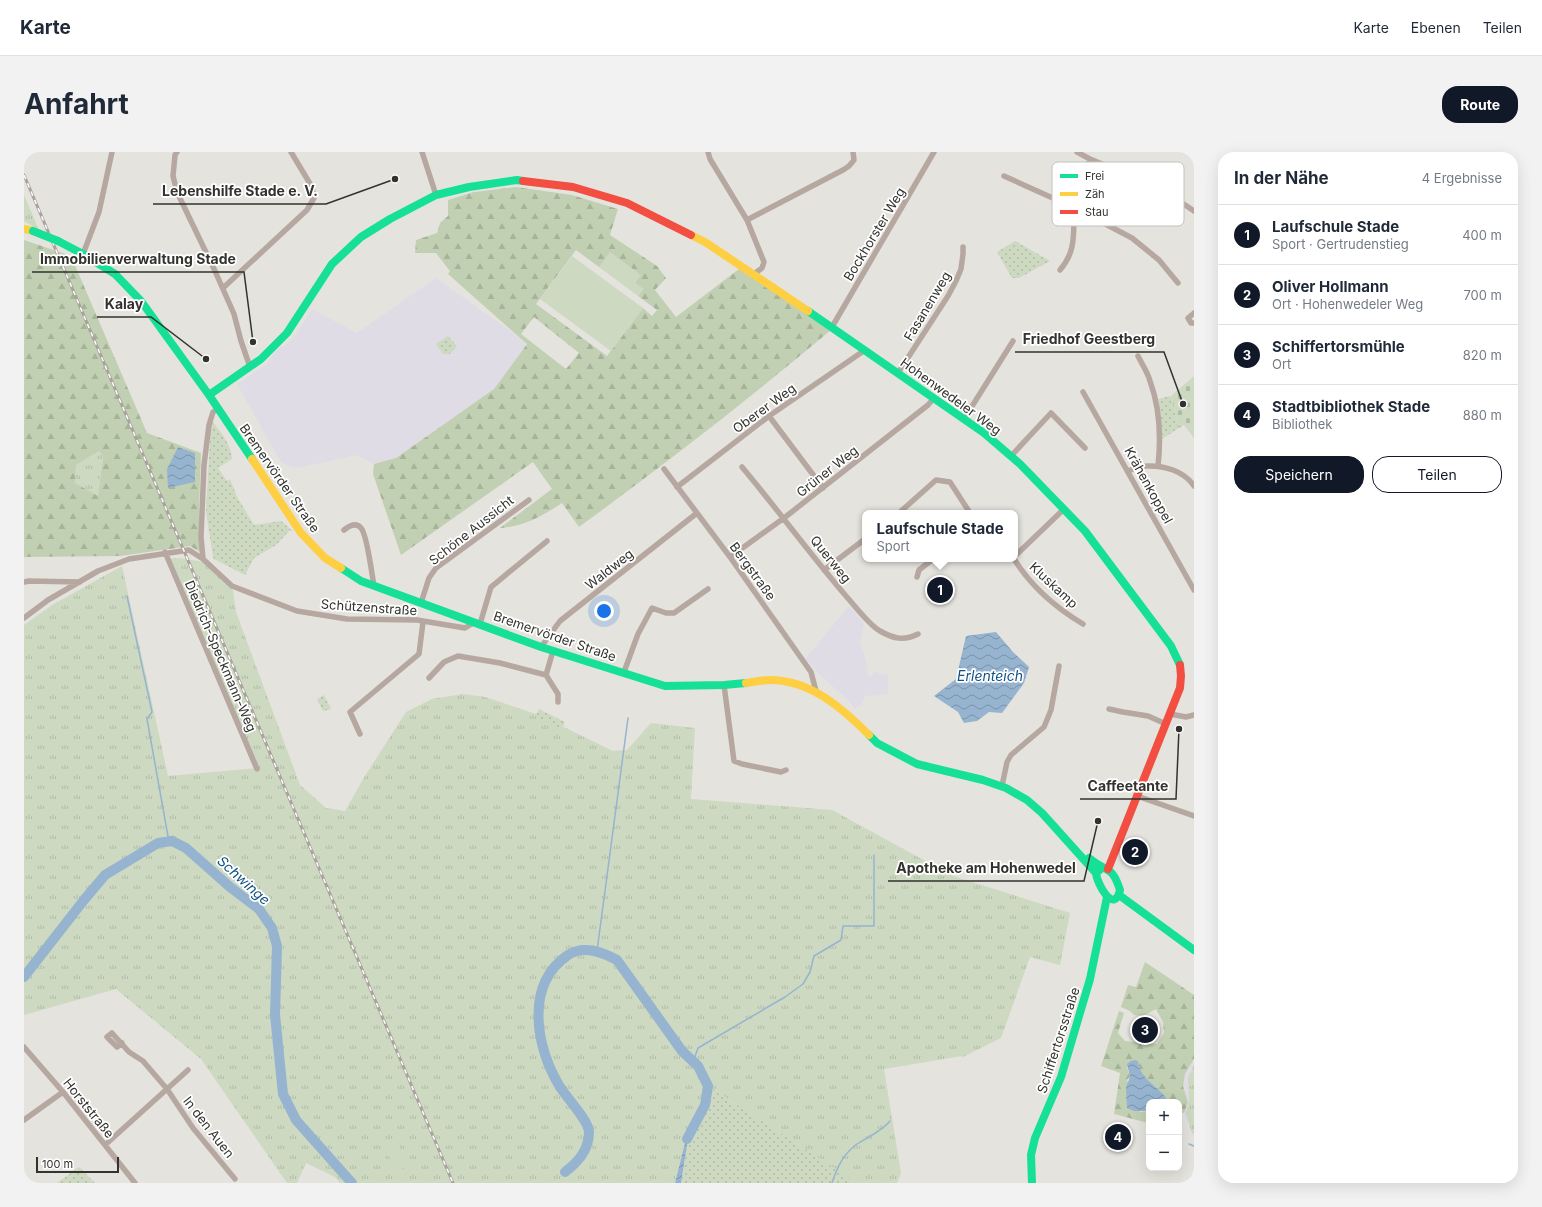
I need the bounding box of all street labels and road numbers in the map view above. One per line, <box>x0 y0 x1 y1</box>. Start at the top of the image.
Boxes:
street label: Bockhorster Weg <box>840 184 908 284</box>
street label: Fasanenweg <box>900 269 954 343</box>
street label: Hohenwedeler Weg <box>897 354 1005 438</box>
street label: Oberer Weg <box>729 380 799 436</box>
street label: Bremervörder Straße <box>237 421 323 535</box>
street label: Grüner Weg <box>793 442 861 500</box>
street label: Krähenkoppel <box>1121 444 1177 526</box>
street label: Schöne Aussicht <box>425 492 517 568</box>
street label: Querweg <box>807 532 855 586</box>
street label: Bergstraße <box>727 539 779 603</box>
street label: Waldweg <box>582 545 636 593</box>
street label: Kluskamp <box>1027 559 1082 611</box>
street label: Diedrich-Speckmann-Weg <box>182 578 260 734</box>
street label: Schützenstraße <box>320 596 418 618</box>
street label: Bremervörder Straße <box>491 607 619 665</box>
street label: Schiffertorsstraße <box>1033 985 1083 1095</box>
street label: Horststraße <box>60 1075 118 1141</box>
street label: In den Auen <box>180 1093 238 1161</box>

